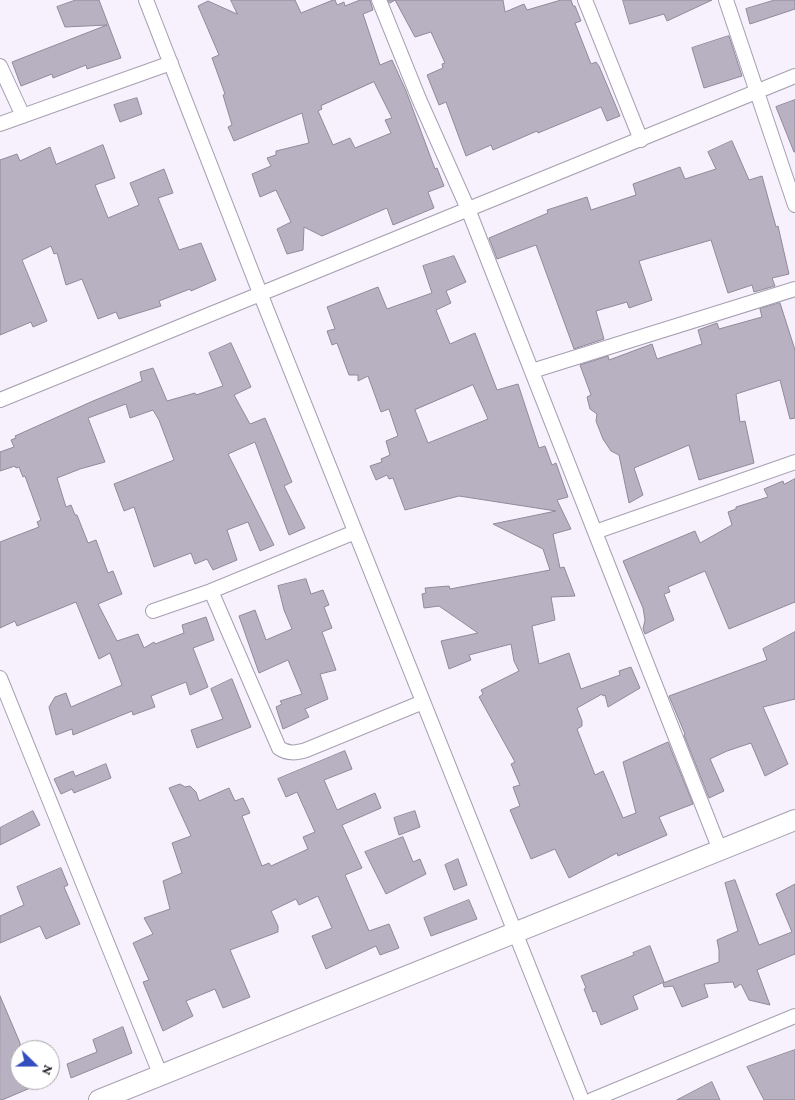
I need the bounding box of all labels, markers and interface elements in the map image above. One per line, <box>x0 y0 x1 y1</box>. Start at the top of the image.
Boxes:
north arrow <box>10 1040 60 1090</box>
text: N <box>39 1063 57 1078</box>

